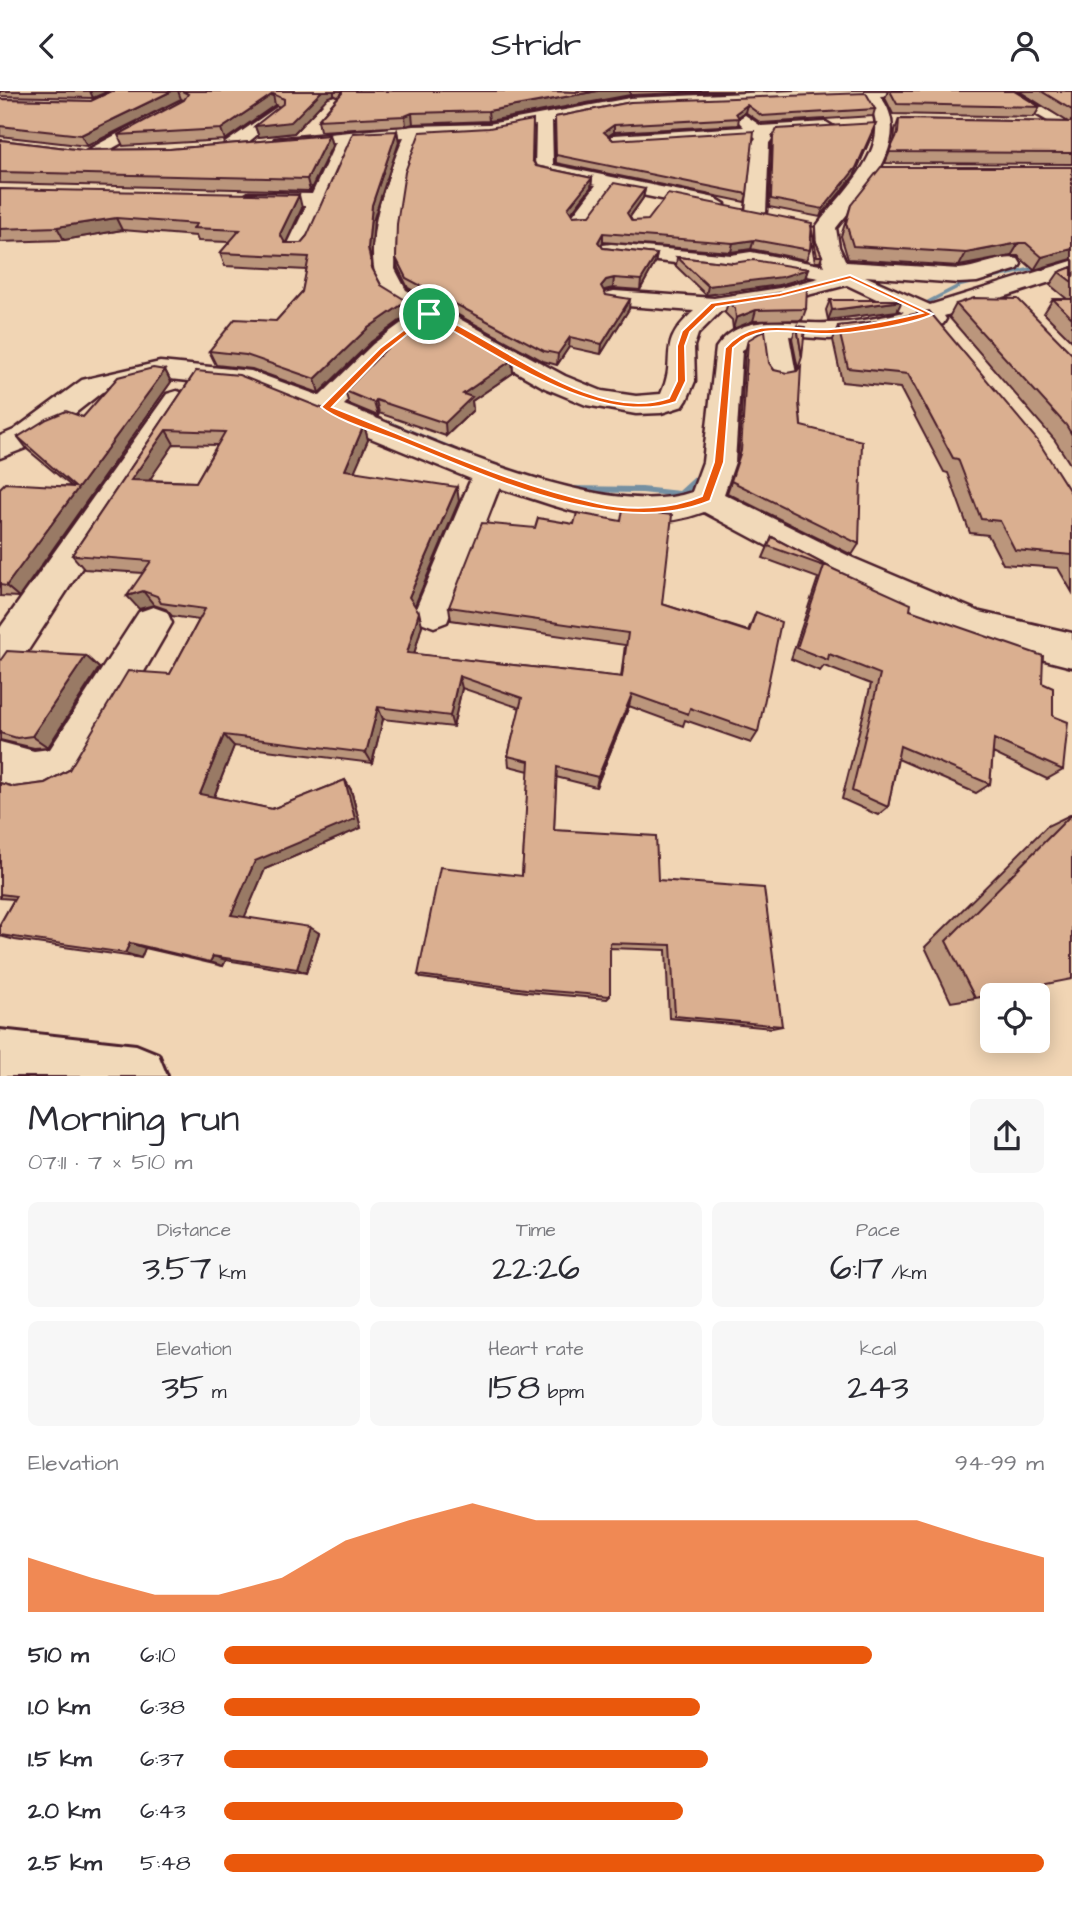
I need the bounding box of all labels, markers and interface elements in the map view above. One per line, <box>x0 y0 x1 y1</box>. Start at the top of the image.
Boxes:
text: Stridr <box>491 23 581 68</box>
icon: back <box>28 27 66 65</box>
icon: person <box>1006 27 1044 65</box>
pin <box>399 284 459 344</box>
icon: arrive <box>410 295 448 333</box>
map controls <box>980 983 1050 1053</box>
button: locate <box>980 983 1050 1053</box>
text: Morning run <box>28 1094 240 1146</box>
button: share <box>970 1099 1044 1173</box>
text: 07:11 · 7 × 510 m <box>28 1146 192 1178</box>
text: Distance <box>157 1217 231 1244</box>
text: Time <box>516 1217 556 1244</box>
text: Pace <box>856 1217 900 1244</box>
text: 3.57 <box>142 1244 211 1293</box>
text: 22:26 <box>492 1244 580 1293</box>
text: 6:17 <box>830 1244 884 1293</box>
text: km <box>211 1260 246 1287</box>
text: /km <box>884 1260 926 1287</box>
text: Elevation <box>157 1336 231 1363</box>
text: Heart rate <box>488 1336 584 1363</box>
text: kcal <box>860 1336 896 1363</box>
text: 35 <box>162 1363 204 1412</box>
text: 158 <box>488 1363 540 1412</box>
text: 243 <box>847 1363 909 1412</box>
text: m <box>204 1379 227 1406</box>
text: bpm <box>540 1379 584 1406</box>
text: Elevation <box>28 1447 119 1479</box>
text: 94–99 m <box>955 1447 1044 1479</box>
text: 510 m <box>28 1639 89 1671</box>
text: 6:10 <box>140 1639 176 1671</box>
text: 1.0 km <box>28 1691 90 1723</box>
text: 6:38 <box>140 1691 185 1723</box>
text: 1.5 km <box>28 1743 92 1775</box>
text: 6:37 <box>140 1743 184 1775</box>
text: 2.0 km <box>28 1795 100 1827</box>
text: 6:43 <box>140 1795 186 1827</box>
text: 2.5 km <box>28 1847 102 1879</box>
text: 5:48 <box>140 1847 191 1879</box>

